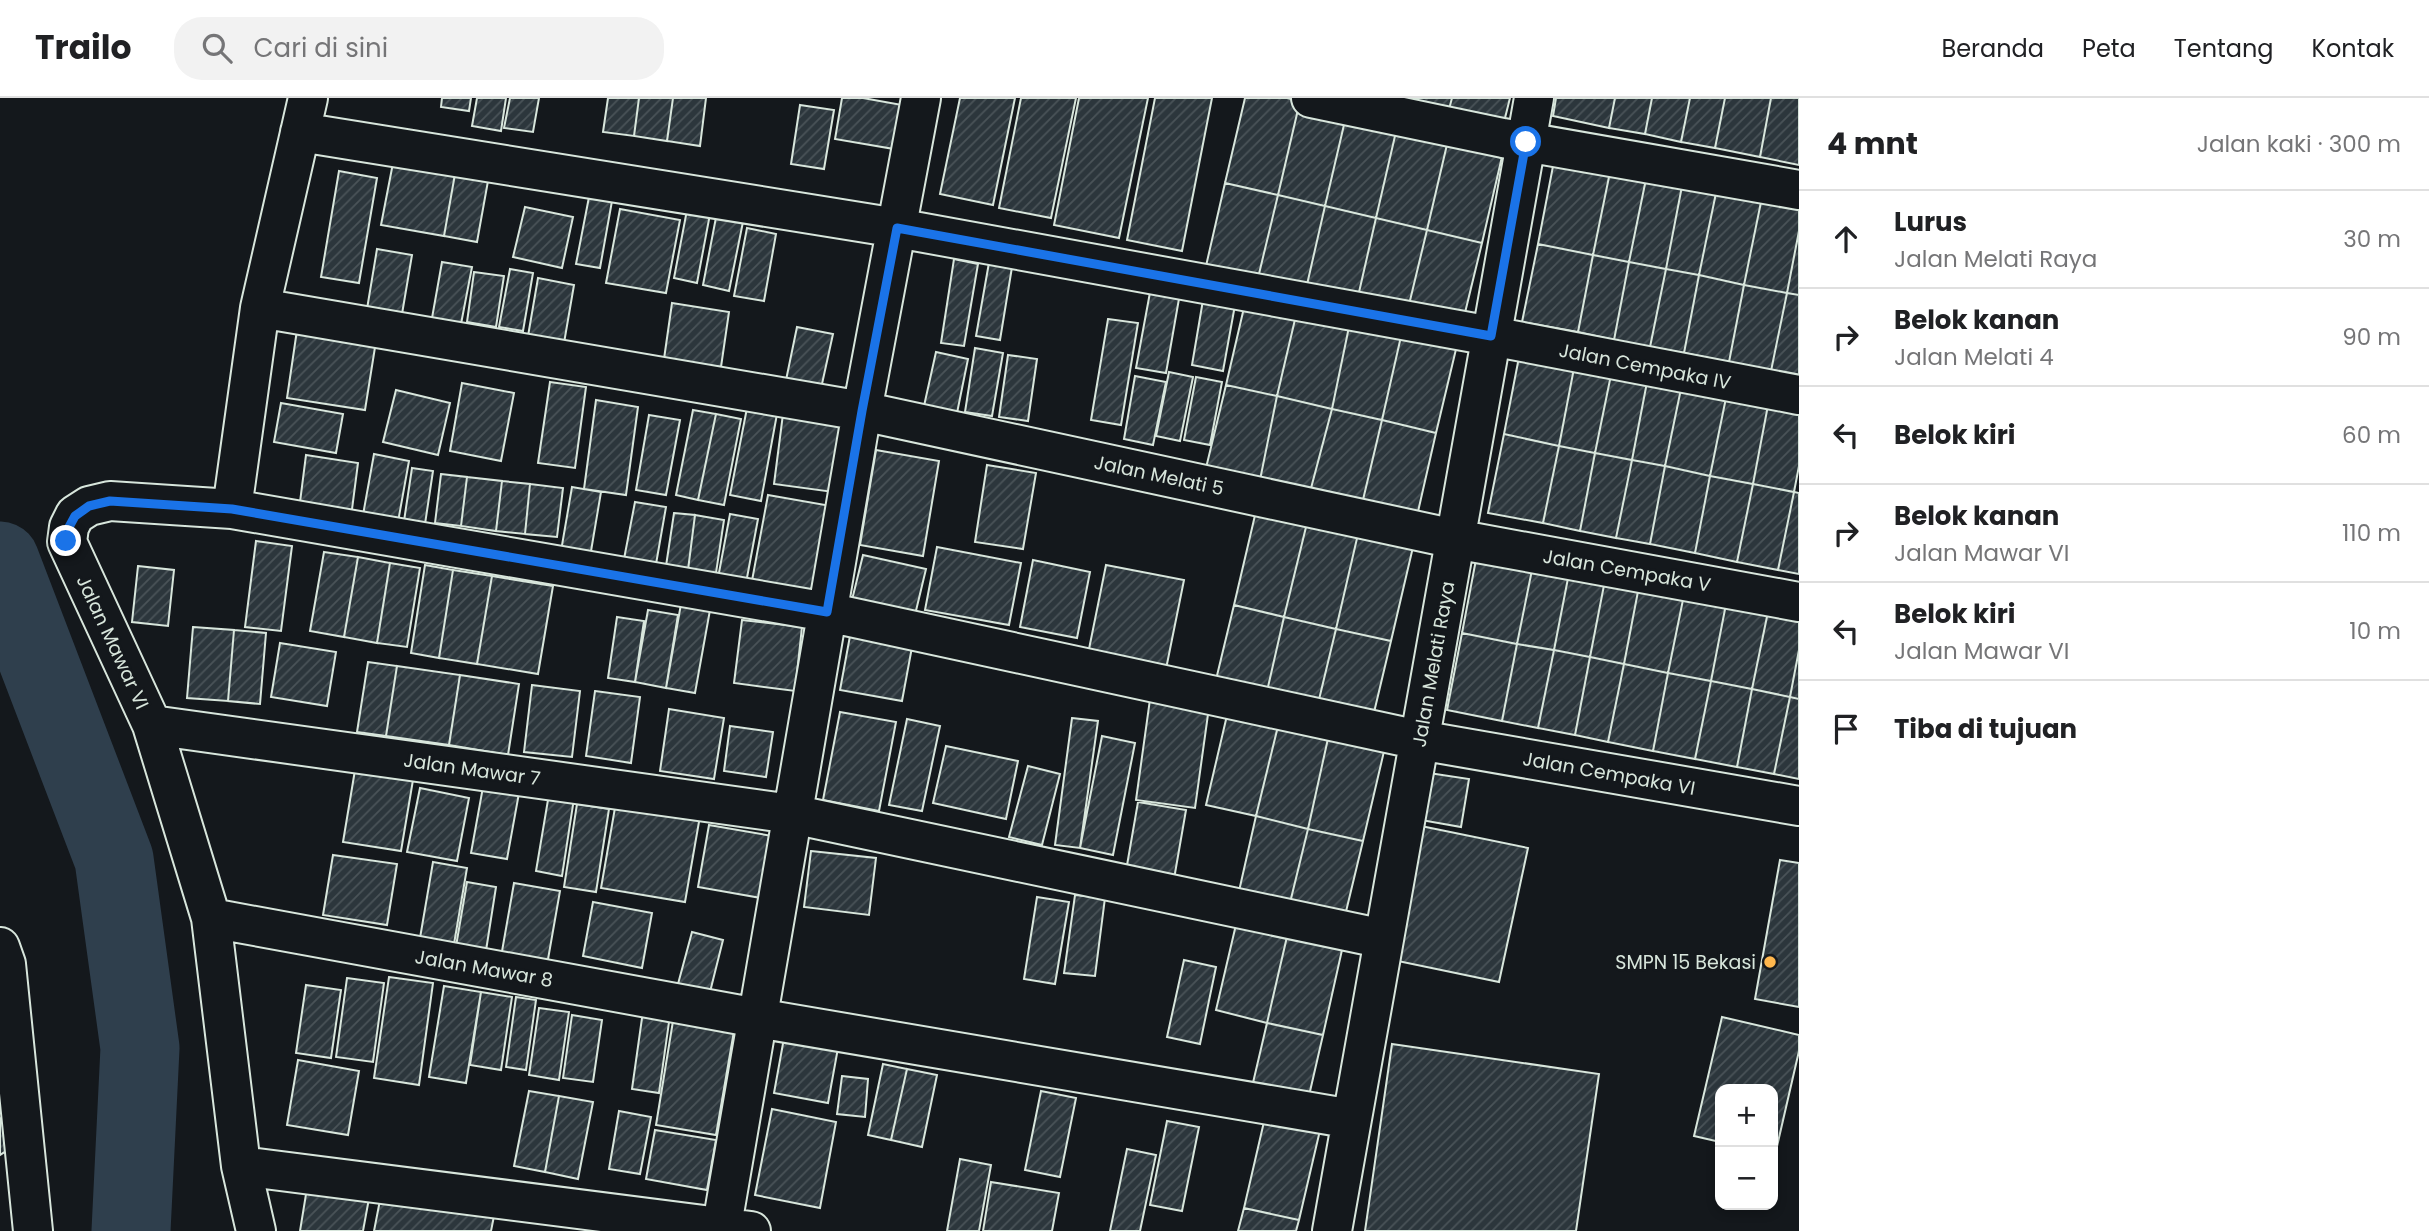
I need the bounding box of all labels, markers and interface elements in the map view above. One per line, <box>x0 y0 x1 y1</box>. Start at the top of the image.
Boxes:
search box <box>174 17 664 80</box>
text: Trailo <box>35 24 132 71</box>
icon: search <box>198 29 236 67</box>
text: Cari di sini <box>254 30 388 66</box>
text: Beranda <box>1941 32 2044 65</box>
text: Peta <box>2082 32 2136 65</box>
text: Tentang <box>2174 32 2274 65</box>
text: Kontak <box>2312 32 2394 65</box>
text: 4 mnt <box>1827 122 1918 165</box>
route start <box>1510 126 1541 157</box>
text: Jalan kaki · 300 m <box>2197 128 2401 160</box>
text: Lurus <box>1894 204 1967 240</box>
icon: ahead <box>1827 220 1865 258</box>
text: 30 m <box>2343 223 2401 255</box>
text: Jalan Melati Raya <box>1894 243 2097 275</box>
text: Belok kanan <box>1894 302 2059 338</box>
icon: right <box>1827 318 1865 356</box>
text: 90 m <box>2342 321 2401 353</box>
street label: Jalan Cempaka IV <box>1557 337 1733 396</box>
text: Jalan Melati 4 <box>1894 341 2054 373</box>
icon: left <box>1827 416 1865 454</box>
text: Belok kiri <box>1894 417 2016 453</box>
text: 60 m <box>2342 419 2401 451</box>
street label: Jalan Melati 5 <box>1092 449 1226 502</box>
text: Belok kanan <box>1894 498 2059 534</box>
icon: right <box>1827 514 1865 552</box>
text: 110 m <box>2342 517 2401 549</box>
route end <box>50 525 81 556</box>
text: Jalan Mawar VI <box>1894 537 2070 569</box>
street label: Jalan Cempaka V <box>1541 542 1713 599</box>
street label: Jalan Mawar VI <box>70 571 155 714</box>
street label: Jalan Melati Raya <box>1406 579 1461 749</box>
text: Belok kiri <box>1894 596 2016 632</box>
icon: left <box>1827 612 1865 650</box>
text: 10 m <box>2349 615 2401 647</box>
text: Jalan Mawar VI <box>1894 635 2070 667</box>
icon: arrive <box>1827 710 1865 748</box>
text: Tiba di tujuan <box>1894 711 2077 747</box>
street label: Jalan Cempaka VI <box>1521 745 1697 802</box>
street label: Jalan Mawar 7 <box>402 747 542 792</box>
street label: Jalan Mawar 8 <box>413 943 555 994</box>
place label: SMPN 15 Bekasi <box>1615 949 1756 976</box>
marker: SMPN 15 Bekasi <box>1762 954 1778 970</box>
map controls <box>1715 1084 1778 1210</box>
button: + <box>1715 1084 1778 1147</box>
button: − <box>1715 1147 1778 1210</box>

